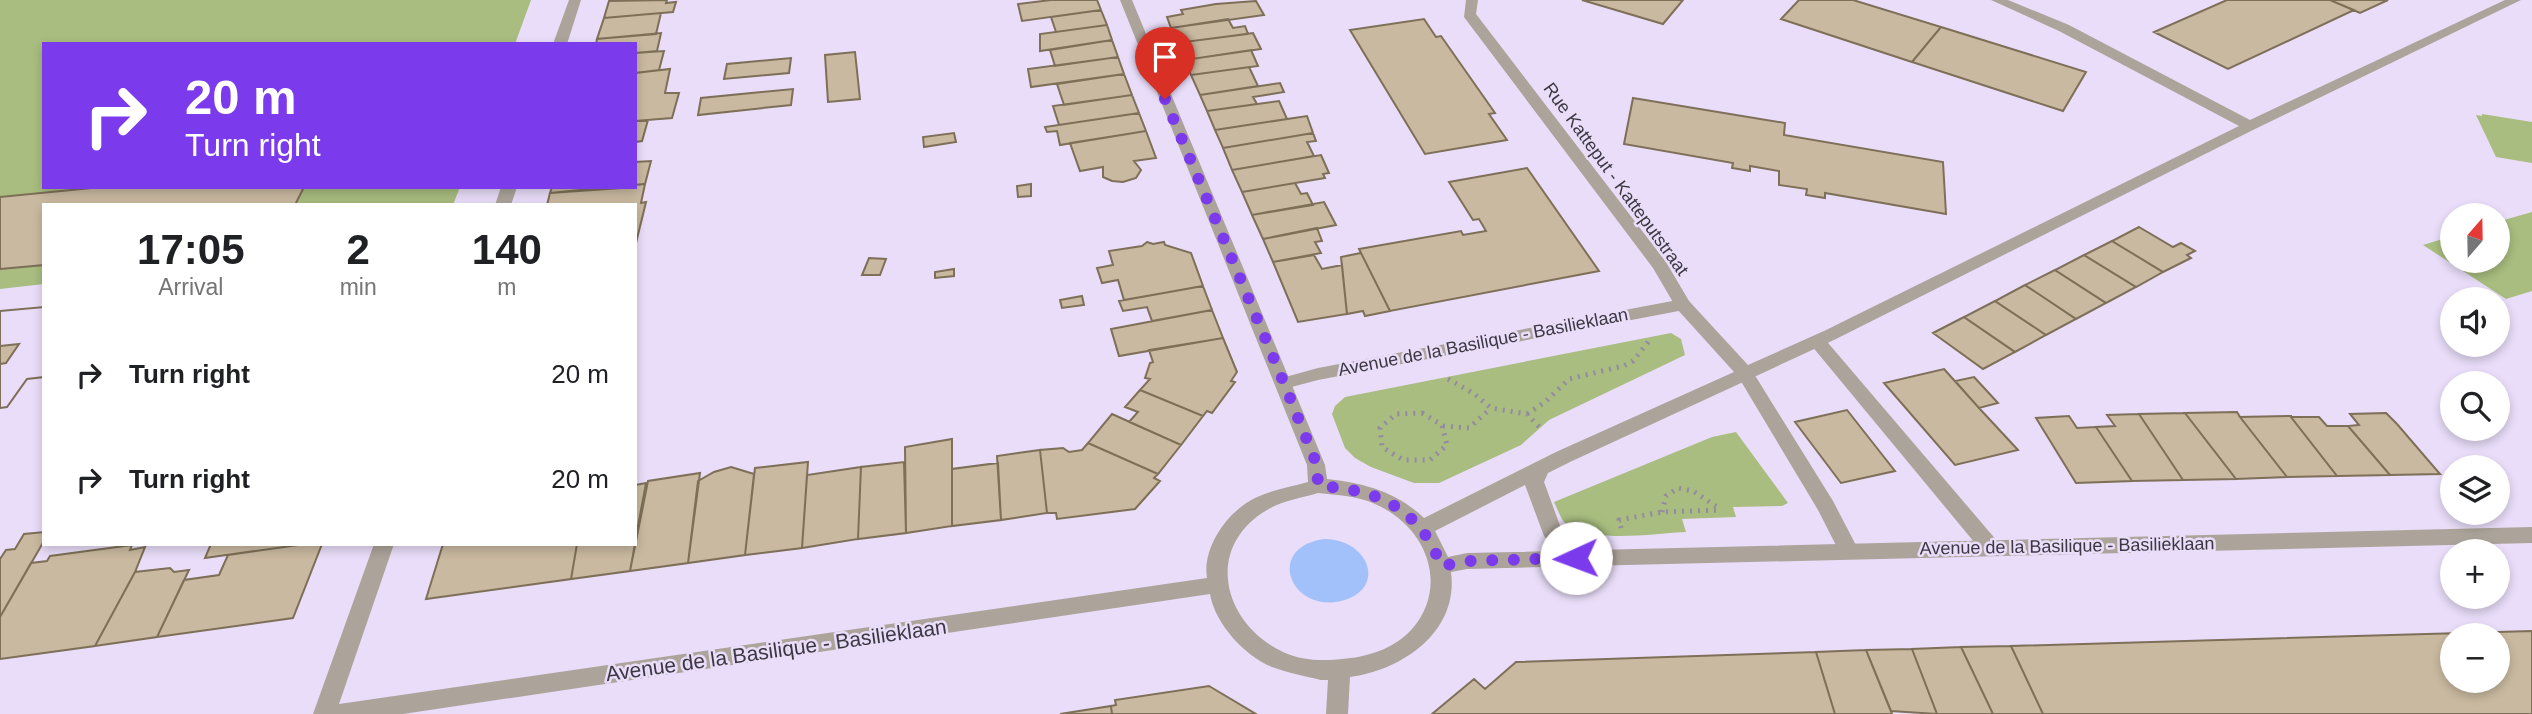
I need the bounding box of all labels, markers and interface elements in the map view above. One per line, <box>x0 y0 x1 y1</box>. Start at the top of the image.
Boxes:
pin <box>1135 27 1195 99</box>
icon: arrive <box>1146 38 1184 76</box>
icon: right <box>70 70 161 161</box>
text: 20 m <box>185 70 297 124</box>
street label: Rue Katteput - Katteputstraat <box>1539 79 1693 279</box>
text: Turn right <box>185 127 321 163</box>
north arrow <box>2440 203 2510 273</box>
map controls <box>2440 203 2510 693</box>
text: 17:05 <box>137 226 245 273</box>
text: 2 <box>346 226 370 273</box>
text: 140 <box>472 226 542 273</box>
text: Arrival <box>158 274 223 300</box>
text: min <box>340 274 377 300</box>
text: m <box>497 274 516 300</box>
button: sound <box>2440 287 2510 357</box>
street label: Avenue de la Basilique - Basilieklaan <box>1336 304 1630 380</box>
icon: right <box>70 356 108 394</box>
text: Turn right <box>129 359 250 389</box>
text: 20 m <box>551 359 609 389</box>
button: search <box>2440 371 2510 441</box>
button: layers <box>2440 455 2510 525</box>
icon: right <box>70 461 108 499</box>
text: Turn right <box>129 464 250 494</box>
text: 20 m <box>551 464 609 494</box>
position arrow <box>1539 521 1613 595</box>
street label: Avenue de la Basilique - Basilieklaan <box>1919 533 2215 559</box>
button: + <box>2440 539 2510 609</box>
street label: Avenue de la Basilique - Basilieklaan <box>604 615 948 685</box>
button: − <box>2440 623 2510 693</box>

